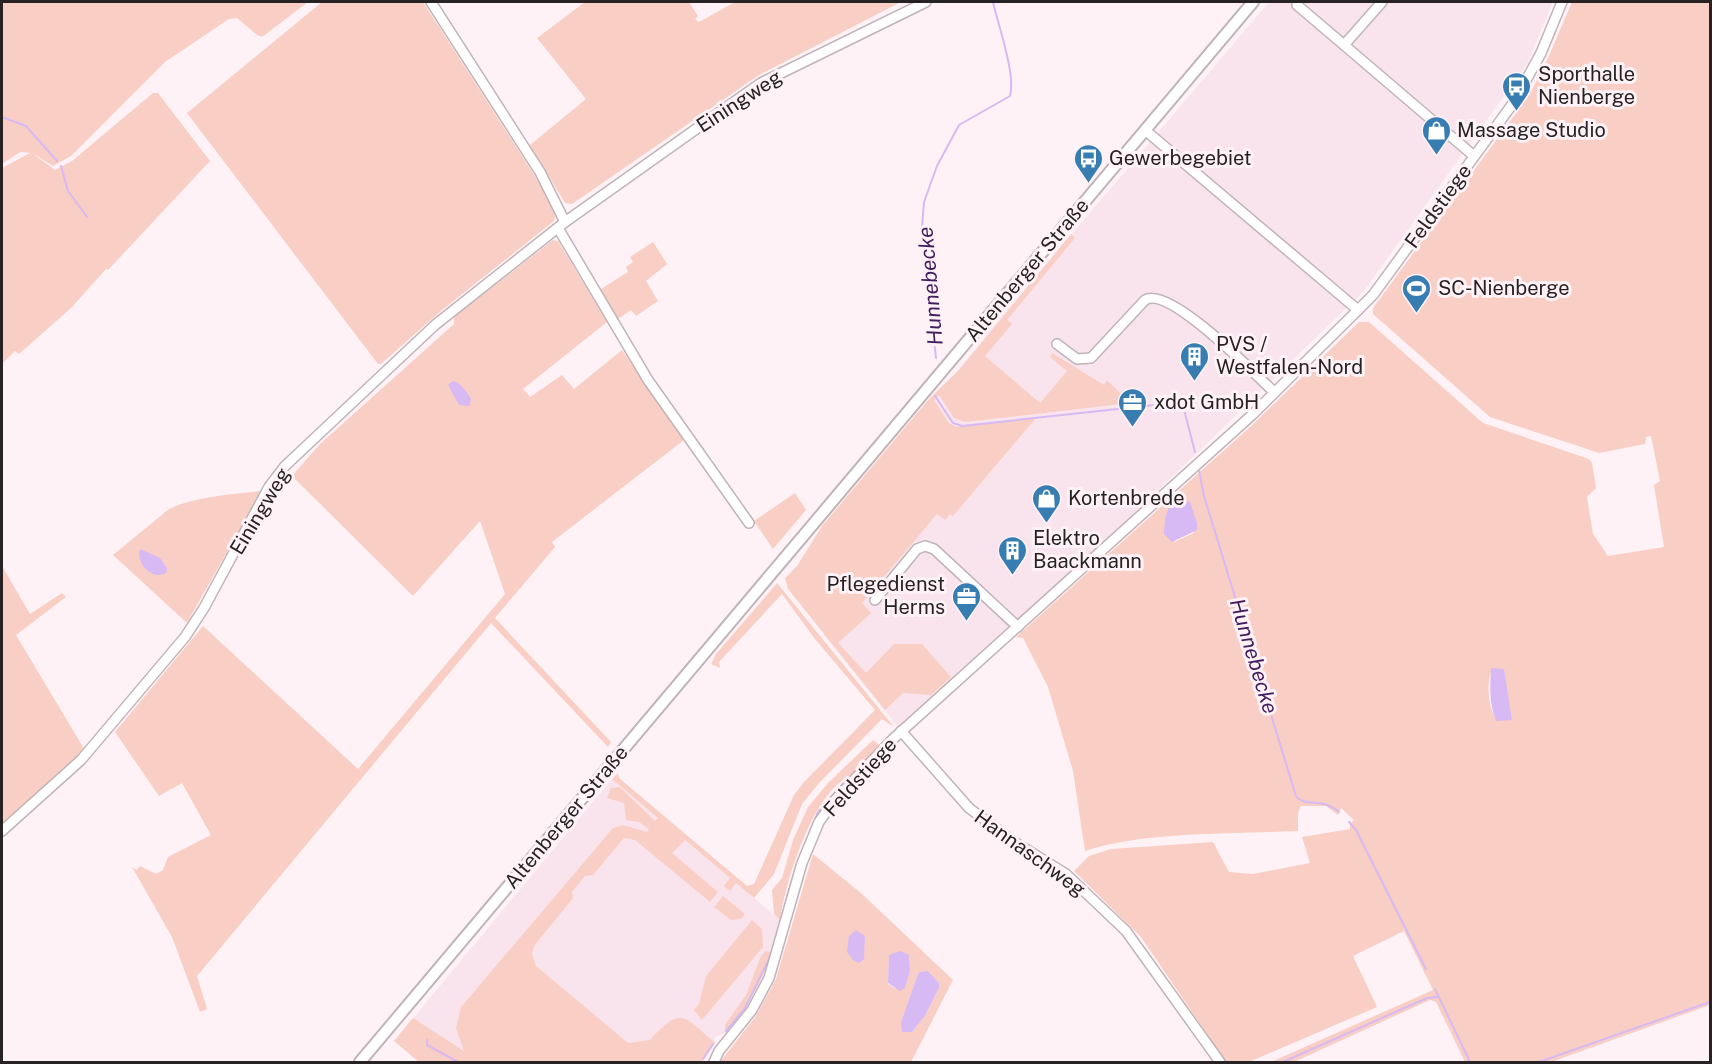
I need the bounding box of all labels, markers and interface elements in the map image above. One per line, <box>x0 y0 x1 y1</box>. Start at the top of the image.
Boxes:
place label: Sporthalle Nienberge <box>1538 62 1635 109</box>
street label: Einingweg <box>692 65 786 137</box>
bus stop icon: Sporthalle Nienberge <box>1501 70 1533 112</box>
shop icon: Massage Studio <box>1420 114 1452 156</box>
place label: Massage Studio <box>1457 118 1606 142</box>
bus stop icon: Gewerbegebiet <box>1072 142 1104 184</box>
place label: Gewerbegebiet <box>1109 146 1252 170</box>
street label: Feldstiege <box>1400 159 1476 253</box>
street label: Altenberger Straße <box>960 194 1094 346</box>
water label: Hunnebecke <box>912 226 948 346</box>
sports icon: SC-Nienberge <box>1401 272 1433 314</box>
place label: SC-Nienberge <box>1438 276 1570 300</box>
place label: PVS / Westfalen-Nord <box>1216 332 1363 379</box>
building icon: PVS / Westfalen-Nord <box>1179 340 1211 382</box>
office icon: xdot GmbH <box>1117 386 1149 428</box>
place label: xdot GmbH <box>1154 390 1259 414</box>
street label: Einingweg <box>225 463 295 559</box>
shop icon: Kortenbrede <box>1031 482 1063 524</box>
place label: Kortenbrede <box>1068 486 1184 510</box>
place label: Elektro Baackmann <box>1033 526 1142 573</box>
building icon: Elektro Baackmann <box>996 534 1028 576</box>
place label: Pflegedienst Herms <box>826 572 945 619</box>
office icon: Pflegedienst Herms <box>950 580 982 622</box>
water label: Hunnebecke <box>1225 595 1283 717</box>
street label: Feldstiege <box>818 733 902 821</box>
street label: Altenberger Straße <box>499 741 633 893</box>
street label: Hannaschweg <box>970 805 1090 901</box>

